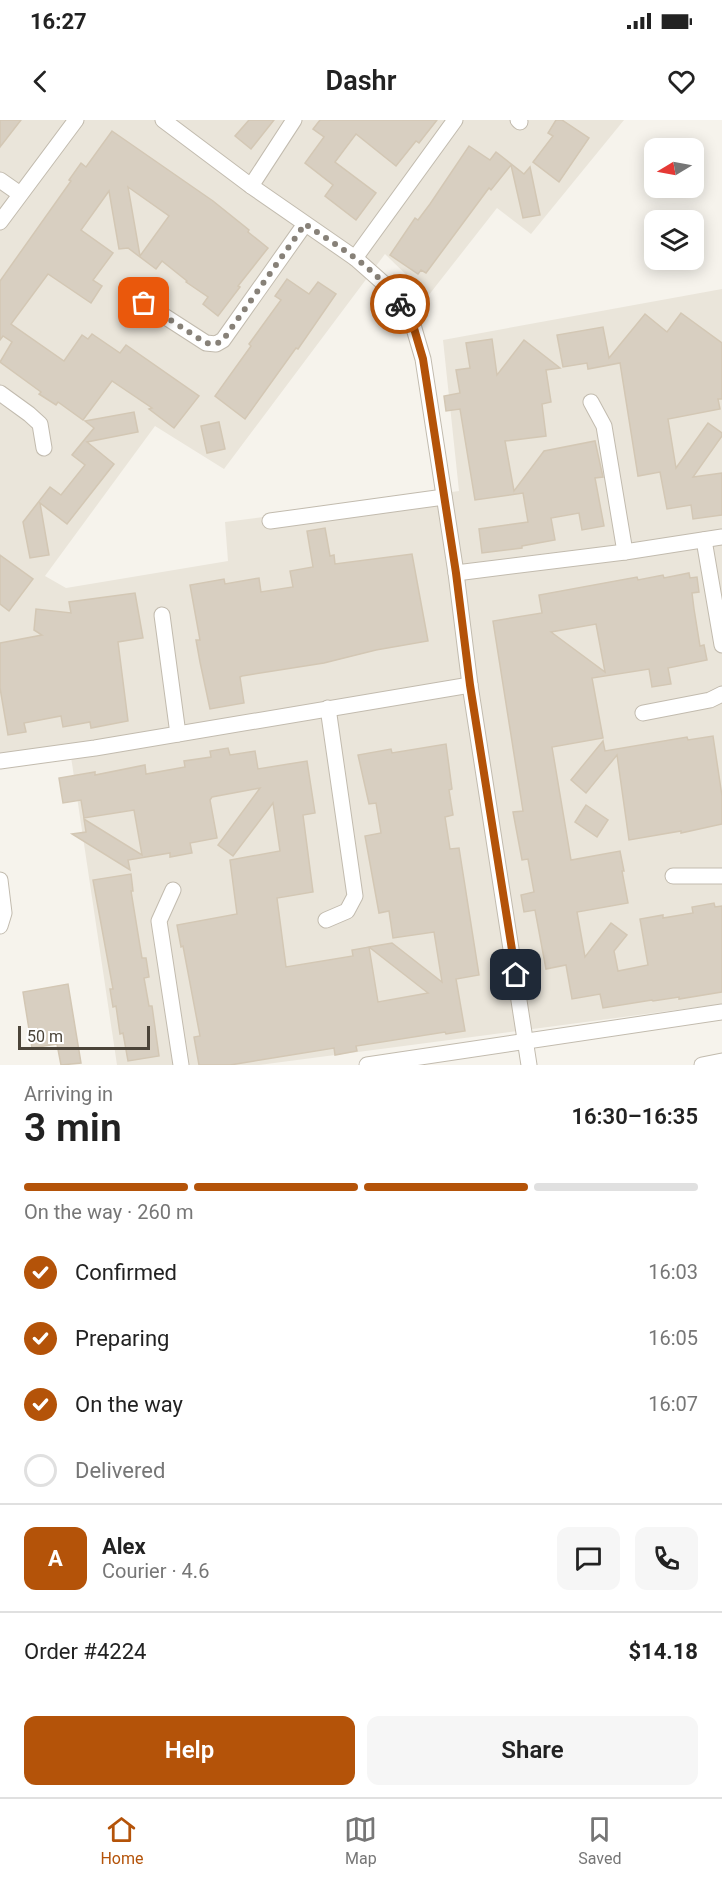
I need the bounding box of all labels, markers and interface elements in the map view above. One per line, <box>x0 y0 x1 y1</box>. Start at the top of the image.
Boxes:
text: 16:27 <box>30 9 87 34</box>
icon: back <box>24 65 57 98</box>
text: Dashr <box>326 65 396 97</box>
icon: heart <box>665 65 698 98</box>
north arrow <box>644 138 704 198</box>
map controls <box>644 138 704 270</box>
button: layers <box>644 210 704 270</box>
courier <box>370 274 430 334</box>
pin <box>118 277 169 328</box>
icon: bag <box>127 286 160 319</box>
icon: bike <box>384 288 417 321</box>
pin <box>490 949 541 1000</box>
icon: home <box>499 958 532 991</box>
scale bar <box>18 1023 150 1050</box>
text: 50 m <box>27 1027 63 1046</box>
text: Arriving in <box>24 1082 113 1106</box>
text: 16:30–16:35 <box>571 1104 698 1129</box>
text: 3 min <box>24 1105 122 1151</box>
text: On the way · 260 m <box>24 1200 193 1224</box>
icon: check <box>24 1256 57 1289</box>
text: Confirmed <box>75 1260 177 1285</box>
text: 16:03 <box>648 1260 698 1284</box>
icon: check <box>24 1322 57 1355</box>
text: Preparing <box>75 1326 169 1351</box>
text: 16:05 <box>648 1326 698 1350</box>
icon: check <box>24 1388 57 1421</box>
text: On the way <box>75 1392 183 1417</box>
text: 16:07 <box>648 1392 698 1416</box>
text: Delivered <box>75 1458 165 1483</box>
button: chat <box>557 1527 620 1590</box>
button: phone <box>635 1527 698 1590</box>
text: Alex <box>102 1534 146 1559</box>
text: A <box>48 1546 63 1571</box>
text: Courier · 4.6 <box>102 1559 209 1583</box>
text: Order #4224 <box>24 1639 146 1664</box>
text: $14.18 <box>629 1639 698 1664</box>
button: Help <box>24 1716 355 1785</box>
button: Share <box>367 1716 698 1785</box>
tab: Home <box>100 1813 144 1868</box>
tab: Map <box>344 1813 377 1868</box>
tab: Saved <box>578 1813 622 1868</box>

